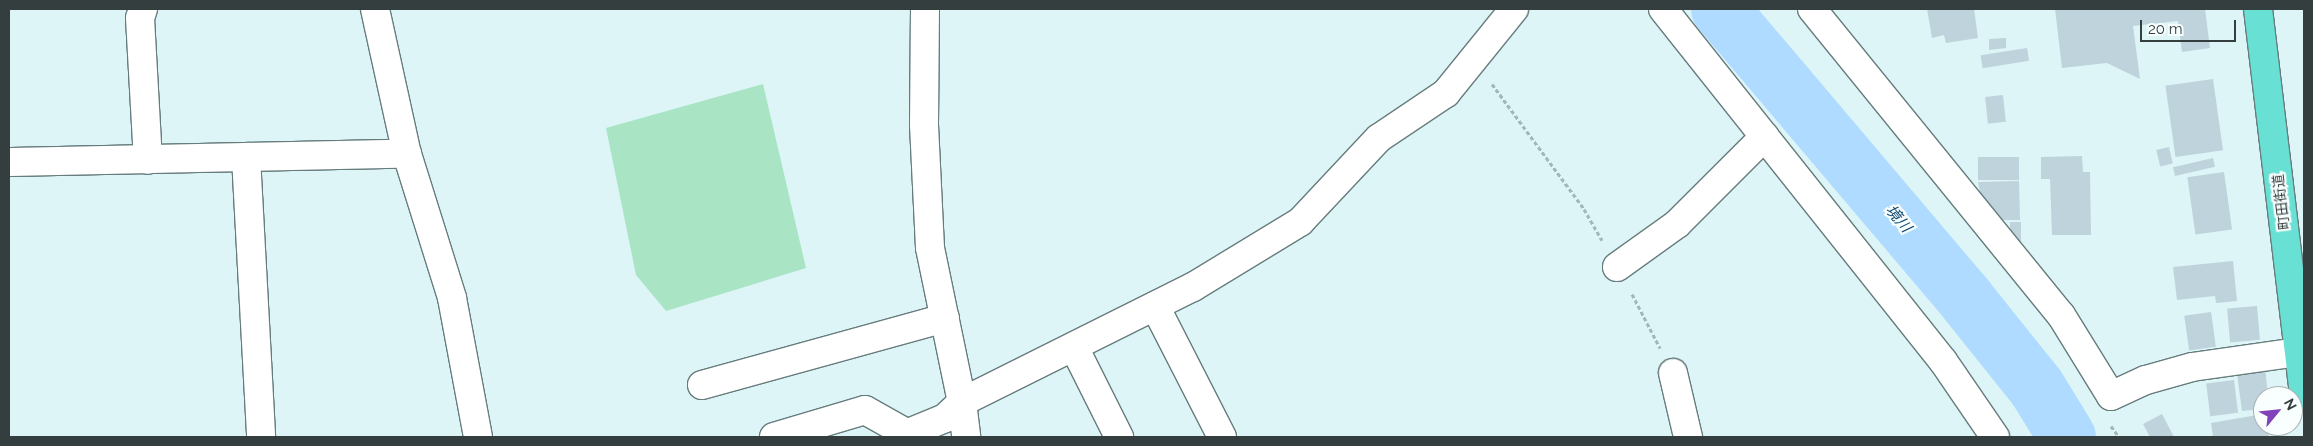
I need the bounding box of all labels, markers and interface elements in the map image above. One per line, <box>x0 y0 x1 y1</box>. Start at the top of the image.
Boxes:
scale bar <box>2143 10 2239 42</box>
text: 20 m <box>2148 20 2183 38</box>
street label: 町田街道 <box>2269 173 2293 231</box>
water label: 境川 <box>1881 202 1915 236</box>
north arrow <box>2253 386 2303 436</box>
text: N <box>2281 396 2300 413</box>

